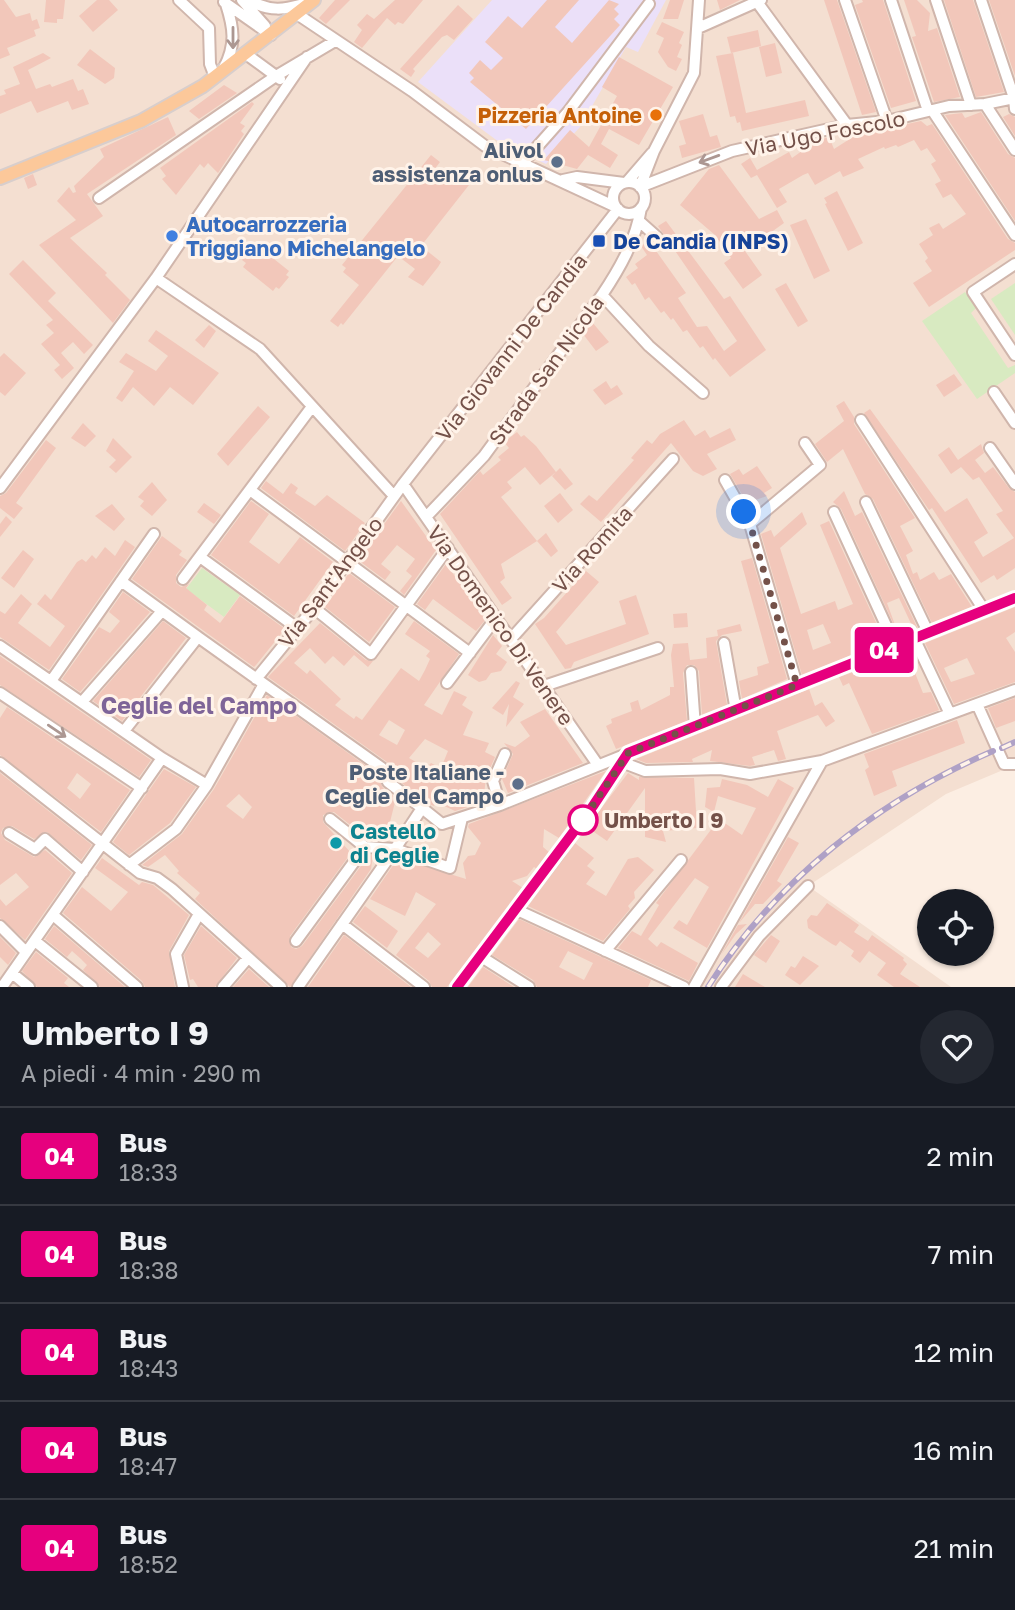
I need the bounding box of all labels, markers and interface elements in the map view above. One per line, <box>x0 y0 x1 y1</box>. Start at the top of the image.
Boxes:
one-way arrow <box>226 26 240 49</box>
place label: Pizzeria Antoine <box>477 102 642 128</box>
street label: Via Ugo Foscolo <box>743 105 907 161</box>
marker: Pizzeria Antoine <box>648 107 664 123</box>
place label: Alivol assistenza onlus <box>372 137 543 187</box>
one-way arrow <box>698 153 720 166</box>
marker: Alivol assistenza onlus <box>549 154 565 170</box>
place label: Autocarrozzeria Triggiano Michelangelo <box>186 211 425 261</box>
marker: Autocarrozzeria Triggiano Michelangelo <box>164 228 180 244</box>
place label: De Candia (INPS) <box>613 228 789 254</box>
marker: De Candia (INPS) <box>591 233 607 249</box>
street label: Via Giovanni De Candia <box>430 248 592 446</box>
street label: Strada San Nicola <box>483 290 609 450</box>
your location <box>726 494 761 529</box>
street label: Via Romita <box>546 500 638 598</box>
street label: Via Sant'Angelo <box>272 511 388 653</box>
street label: Via Domenico Di Venere <box>422 520 580 730</box>
line badge: 04 <box>852 627 916 673</box>
text: 04 <box>869 635 899 664</box>
district label: Ceglie del Campo <box>101 691 297 719</box>
one-way arrow <box>46 724 66 738</box>
place label: Poste Italiane - Ceglie del Campo <box>325 759 504 809</box>
marker: Poste Italiane - Ceglie del Campo <box>510 776 526 792</box>
marker: Umberto I 9 <box>568 805 598 835</box>
place label: Umberto I 9 <box>604 807 724 833</box>
place label: Castello di Ceglie <box>350 818 439 868</box>
marker: Castello di Ceglie <box>328 835 344 851</box>
map controls <box>917 889 994 966</box>
button: locate <box>917 889 994 966</box>
button: heart <box>920 1010 994 1084</box>
text: Umberto I 9 <box>21 1013 209 1052</box>
text: A piedi · 4 min · 290 m <box>21 1059 261 1087</box>
text: Bus <box>119 1127 167 1158</box>
text: 04 <box>44 1141 75 1170</box>
text: 2 min <box>926 1141 994 1172</box>
text: 18:33 <box>119 1158 178 1186</box>
text: Bus <box>119 1225 167 1256</box>
text: 04 <box>44 1239 75 1268</box>
text: 7 min <box>928 1239 994 1270</box>
text: 18:38 <box>119 1256 179 1284</box>
text: Bus <box>119 1323 167 1354</box>
text: 04 <box>44 1337 75 1366</box>
text: 12 min <box>914 1337 994 1368</box>
text: 18:43 <box>119 1354 179 1382</box>
text: Bus <box>119 1421 167 1452</box>
text: 04 <box>44 1435 75 1464</box>
text: 16 min <box>913 1435 994 1466</box>
text: 18:47 <box>119 1452 177 1480</box>
text: Bus <box>119 1519 167 1550</box>
text: 04 <box>44 1533 75 1562</box>
text: 21 min <box>914 1533 994 1564</box>
text: 18:52 <box>119 1550 178 1578</box>

